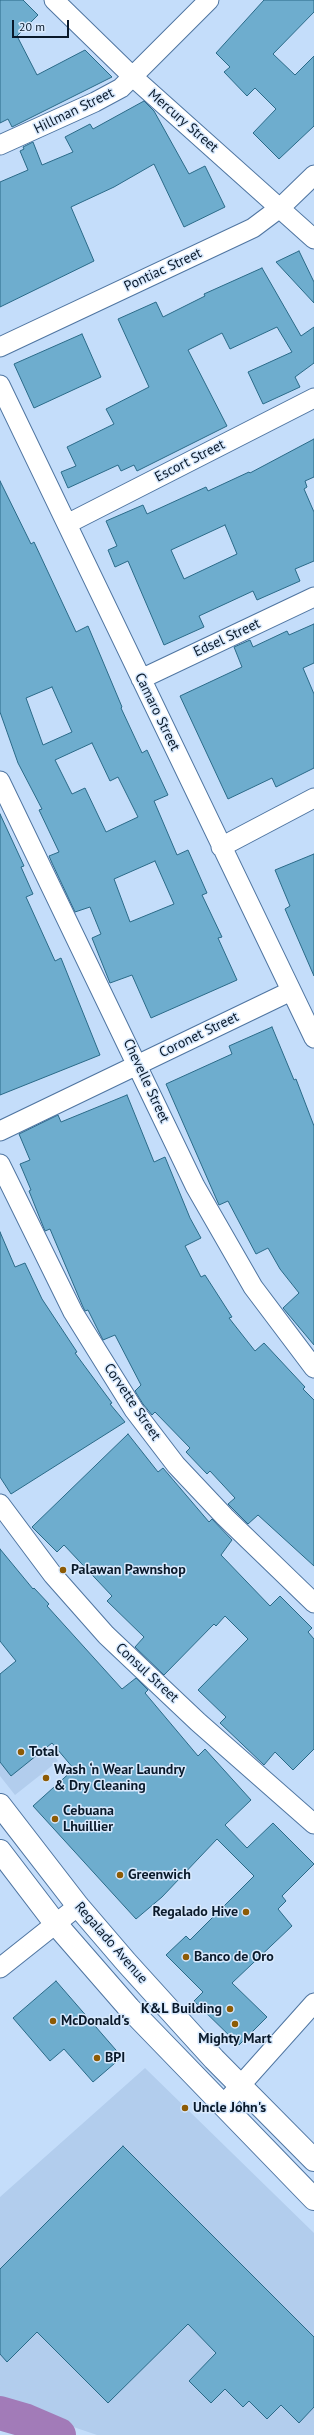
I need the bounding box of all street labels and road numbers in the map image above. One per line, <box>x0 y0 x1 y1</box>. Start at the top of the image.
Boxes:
street label: Hillman Street <box>31 84 117 138</box>
street label: Mercury Street <box>144 86 222 156</box>
street label: Pontiac Street <box>122 245 204 295</box>
street label: Escort Street <box>152 436 228 486</box>
street label: Edsel Street <box>191 615 263 661</box>
street label: Camaro Street <box>131 670 183 754</box>
street label: Coronet Street <box>157 1009 241 1061</box>
street label: Chevelle Street <box>119 1036 173 1126</box>
street label: Corvette Street <box>100 1360 164 1444</box>
street label: Consul Street <box>112 1640 182 1706</box>
street label: Regalado Avenue <box>71 1899 151 1987</box>

